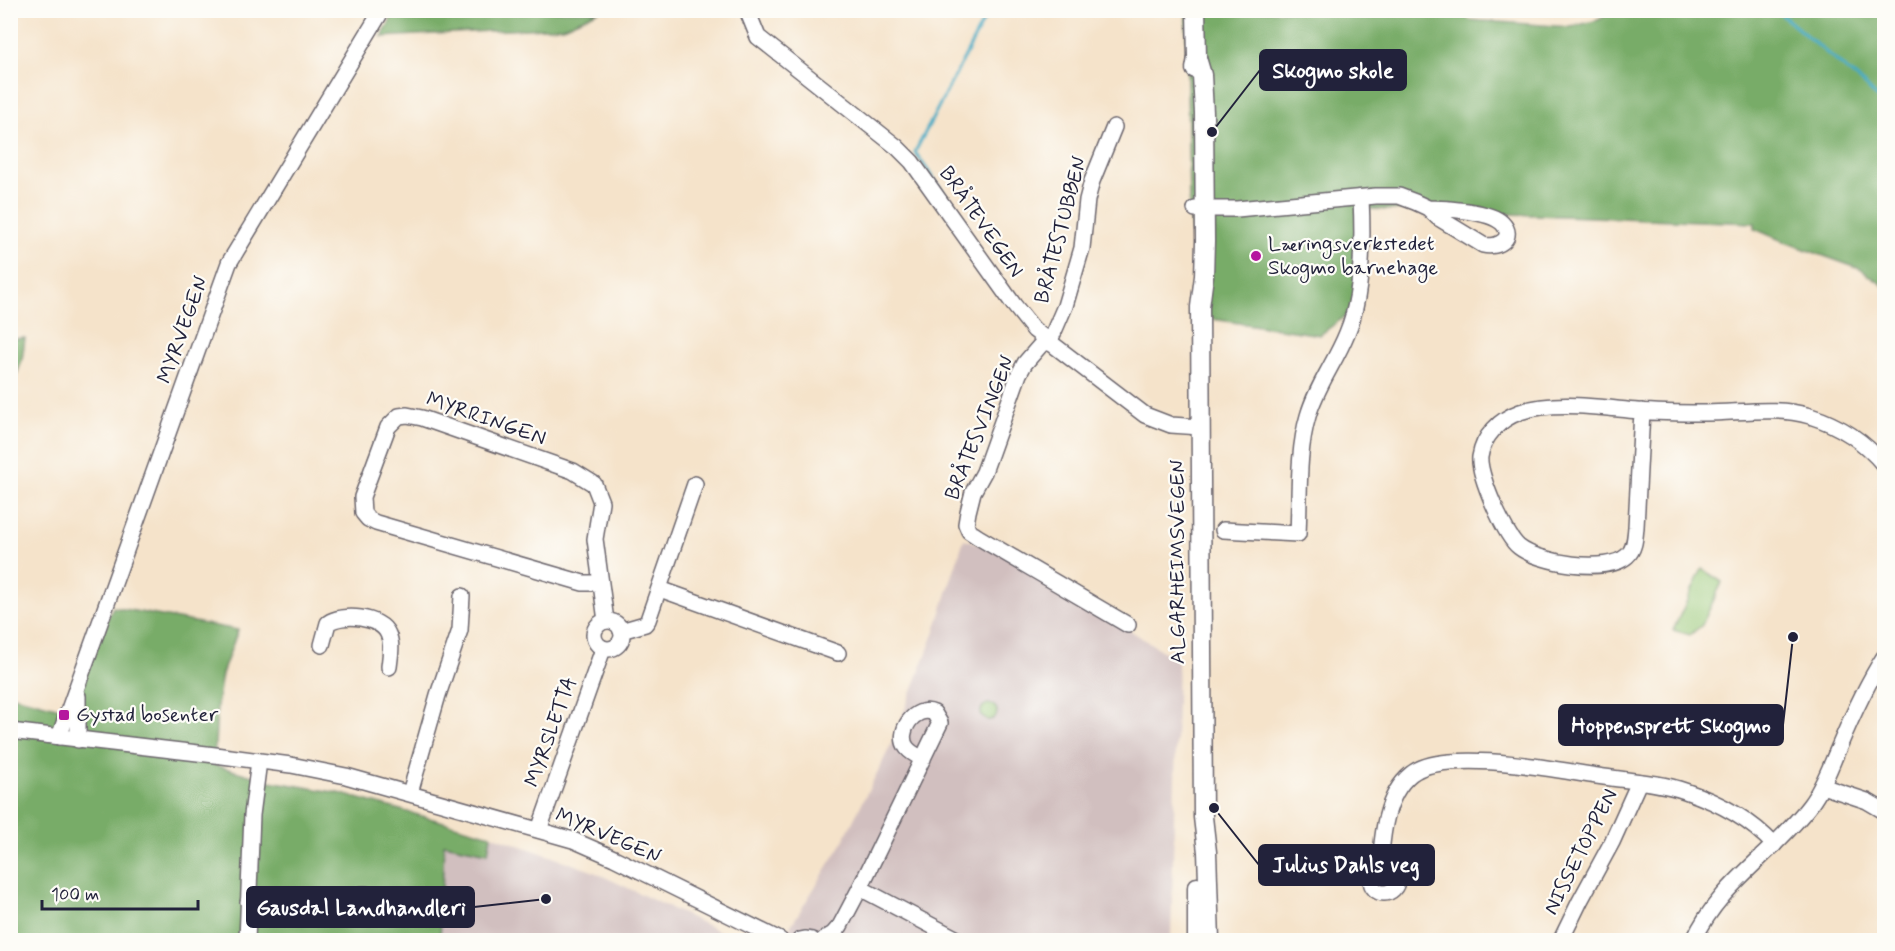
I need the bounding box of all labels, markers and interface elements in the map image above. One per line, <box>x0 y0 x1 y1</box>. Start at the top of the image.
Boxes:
callout: Skogmo skole <box>1260 50 1406 90</box>
text: Skogmo skole <box>1272 58 1394 89</box>
street label: BRÅTESTUBBEN <box>1028 153 1094 306</box>
street label: BRÅTEVEGEN <box>932 161 1030 283</box>
place label: Læringsverkstedet Skogmo barnehage <box>1268 230 1438 283</box>
marker: Læringsverkstedet Skogmo barnehage <box>1249 249 1263 263</box>
street label: MYRVEGEN <box>151 272 215 387</box>
street label: BRÅTESVINGEN <box>938 351 1022 504</box>
street label: MYRRINGEN <box>422 385 550 453</box>
street label: ALGARHEIMSVEGEN <box>1164 459 1192 664</box>
street label: MYRSLETTA <box>518 673 584 791</box>
place label: Gystad bosenter <box>76 701 219 729</box>
callout: Hoppensprett Skogmo <box>1559 705 1783 745</box>
marker: Gystad bosenter <box>57 708 71 722</box>
text: Hoppensprett Skogmo <box>1571 713 1771 744</box>
street label: NISSETOPPEN <box>1537 784 1625 920</box>
street label: MYRVEGEN <box>551 801 665 871</box>
callout: Julius Dahls veg <box>1259 845 1434 885</box>
text: Julius Dahls veg <box>1272 852 1420 881</box>
scale bar <box>42 873 198 911</box>
text: 100 m <box>51 883 99 907</box>
callout: Gausdal Landhandleri <box>247 887 474 927</box>
text: Gausdal Landhandleri <box>256 895 466 923</box>

